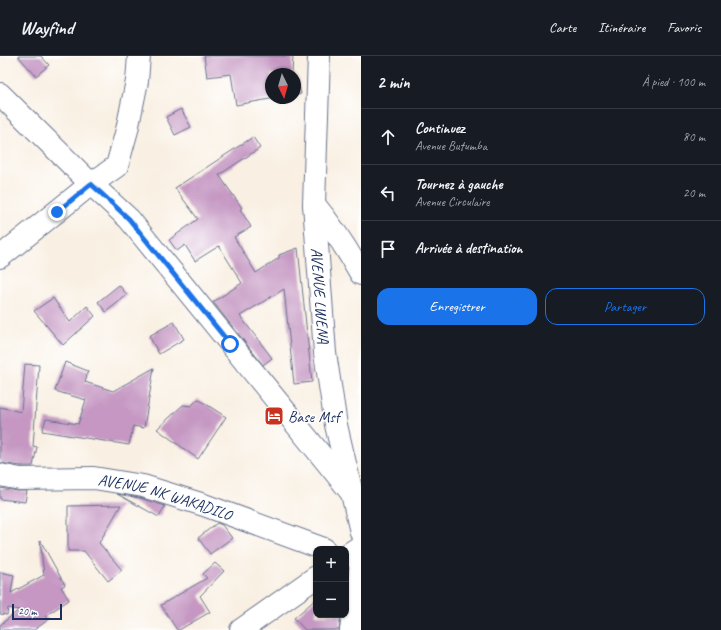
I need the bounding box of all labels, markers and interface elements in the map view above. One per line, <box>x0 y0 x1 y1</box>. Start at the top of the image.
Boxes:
text: Wayfind <box>20 16 73 40</box>
text: Carte <box>549 19 576 36</box>
text: Itinéraire <box>598 19 645 36</box>
text: Favoris <box>667 19 701 36</box>
north arrow <box>265 68 301 104</box>
text: 2 min <box>377 72 410 93</box>
text: À pied · 100 m <box>642 74 705 90</box>
text: Continuez <box>415 119 465 138</box>
icon: ahead <box>377 126 399 148</box>
text: 80 m <box>683 129 705 145</box>
text: Avenue Butumba <box>415 138 487 154</box>
text: Tournez à gauche <box>415 175 502 194</box>
icon: left <box>377 182 399 204</box>
text: 20 m <box>683 185 705 201</box>
text: Avenue Circulaire <box>415 194 490 210</box>
route end <box>48 203 66 221</box>
icon: arrive <box>377 238 399 260</box>
text: Arrivée à destination <box>415 239 523 258</box>
street label: AVENUE LWENA <box>306 247 333 345</box>
button: Enregistrer <box>377 288 537 325</box>
button: Partager <box>545 288 705 325</box>
route start <box>221 335 239 353</box>
hotel icon: Base Msf <box>263 405 285 427</box>
place label: Base Msf <box>288 407 344 427</box>
street label: AVENUE NK WAKADILO <box>97 470 236 526</box>
map controls <box>313 546 349 618</box>
button: + <box>313 546 349 582</box>
button: − <box>313 582 349 618</box>
scale bar <box>12 602 62 621</box>
text: 20 m <box>18 604 37 618</box>

